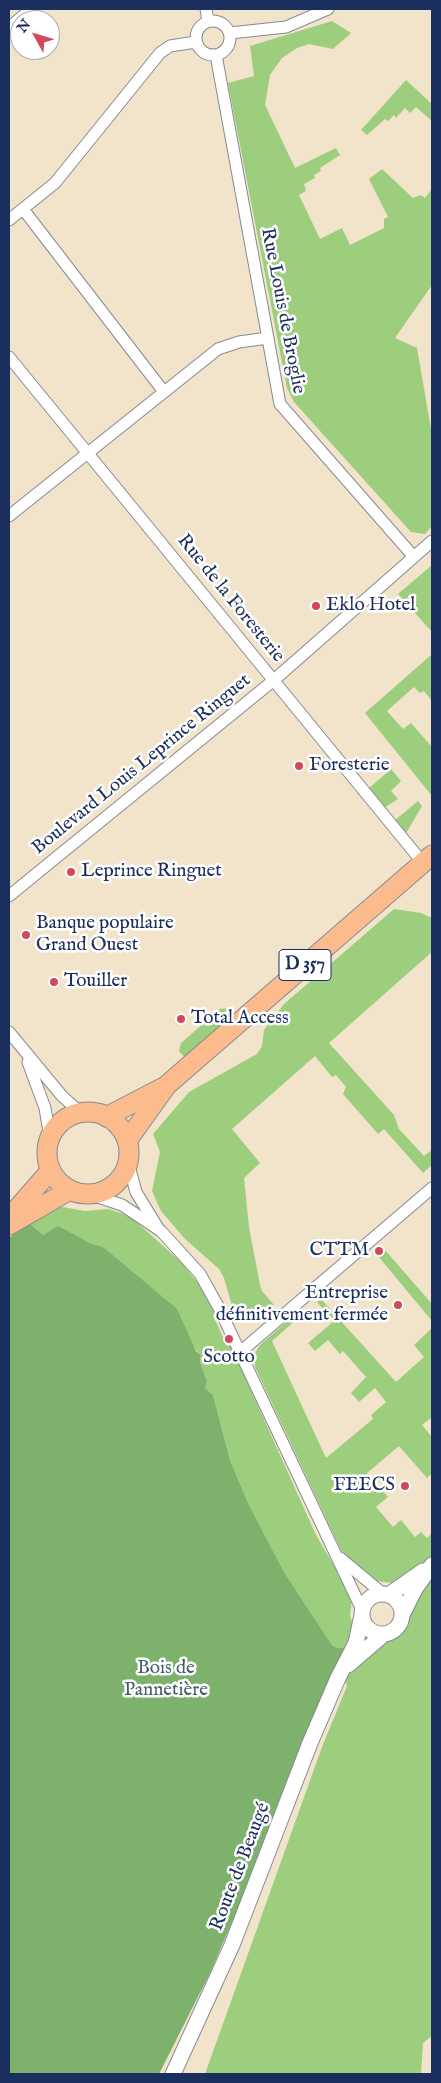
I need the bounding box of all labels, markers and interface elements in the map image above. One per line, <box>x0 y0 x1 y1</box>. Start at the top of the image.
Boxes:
north arrow <box>10 10 60 60</box>
text: N <box>13 16 35 37</box>
street label: Rue Louis de Broglie <box>255 226 309 396</box>
street label: Rue de la Foresterie <box>171 530 289 668</box>
place label: Eklo Hotel <box>326 595 416 617</box>
marker: Eklo Hotel <box>310 600 322 612</box>
street label: Boulevard Louis Leprince Ringuet <box>28 670 256 860</box>
place label: Foresterie <box>309 755 389 777</box>
marker: Foresterie <box>293 760 305 772</box>
place label: Leprince Ringuet <box>81 861 222 883</box>
marker: Leprince Ringuet <box>65 866 77 878</box>
place label: Banque populaire Grand Ouest <box>36 913 174 957</box>
marker: Banque populaire Grand Ouest <box>20 929 32 941</box>
road number: D 357 <box>279 950 331 980</box>
place label: Touiller <box>64 971 127 993</box>
marker: Touiller <box>48 976 60 988</box>
place label: Total Access <box>191 1008 289 1030</box>
marker: Total Access <box>175 1013 187 1025</box>
place label: CTTM <box>310 1240 369 1262</box>
marker: CTTM <box>373 1245 385 1257</box>
place label: Entreprise définitivement fermée <box>216 1283 388 1327</box>
marker: Entreprise définitivement fermée <box>392 1299 404 1311</box>
marker: Scotto <box>223 1333 235 1345</box>
place label: Scotto <box>203 1347 255 1369</box>
place label: FEECS <box>333 1475 395 1497</box>
marker: FEECS <box>399 1480 411 1492</box>
park label: Bois de Pannetière <box>124 1658 208 1702</box>
street label: Route de Beaugé <box>206 1800 276 1934</box>

